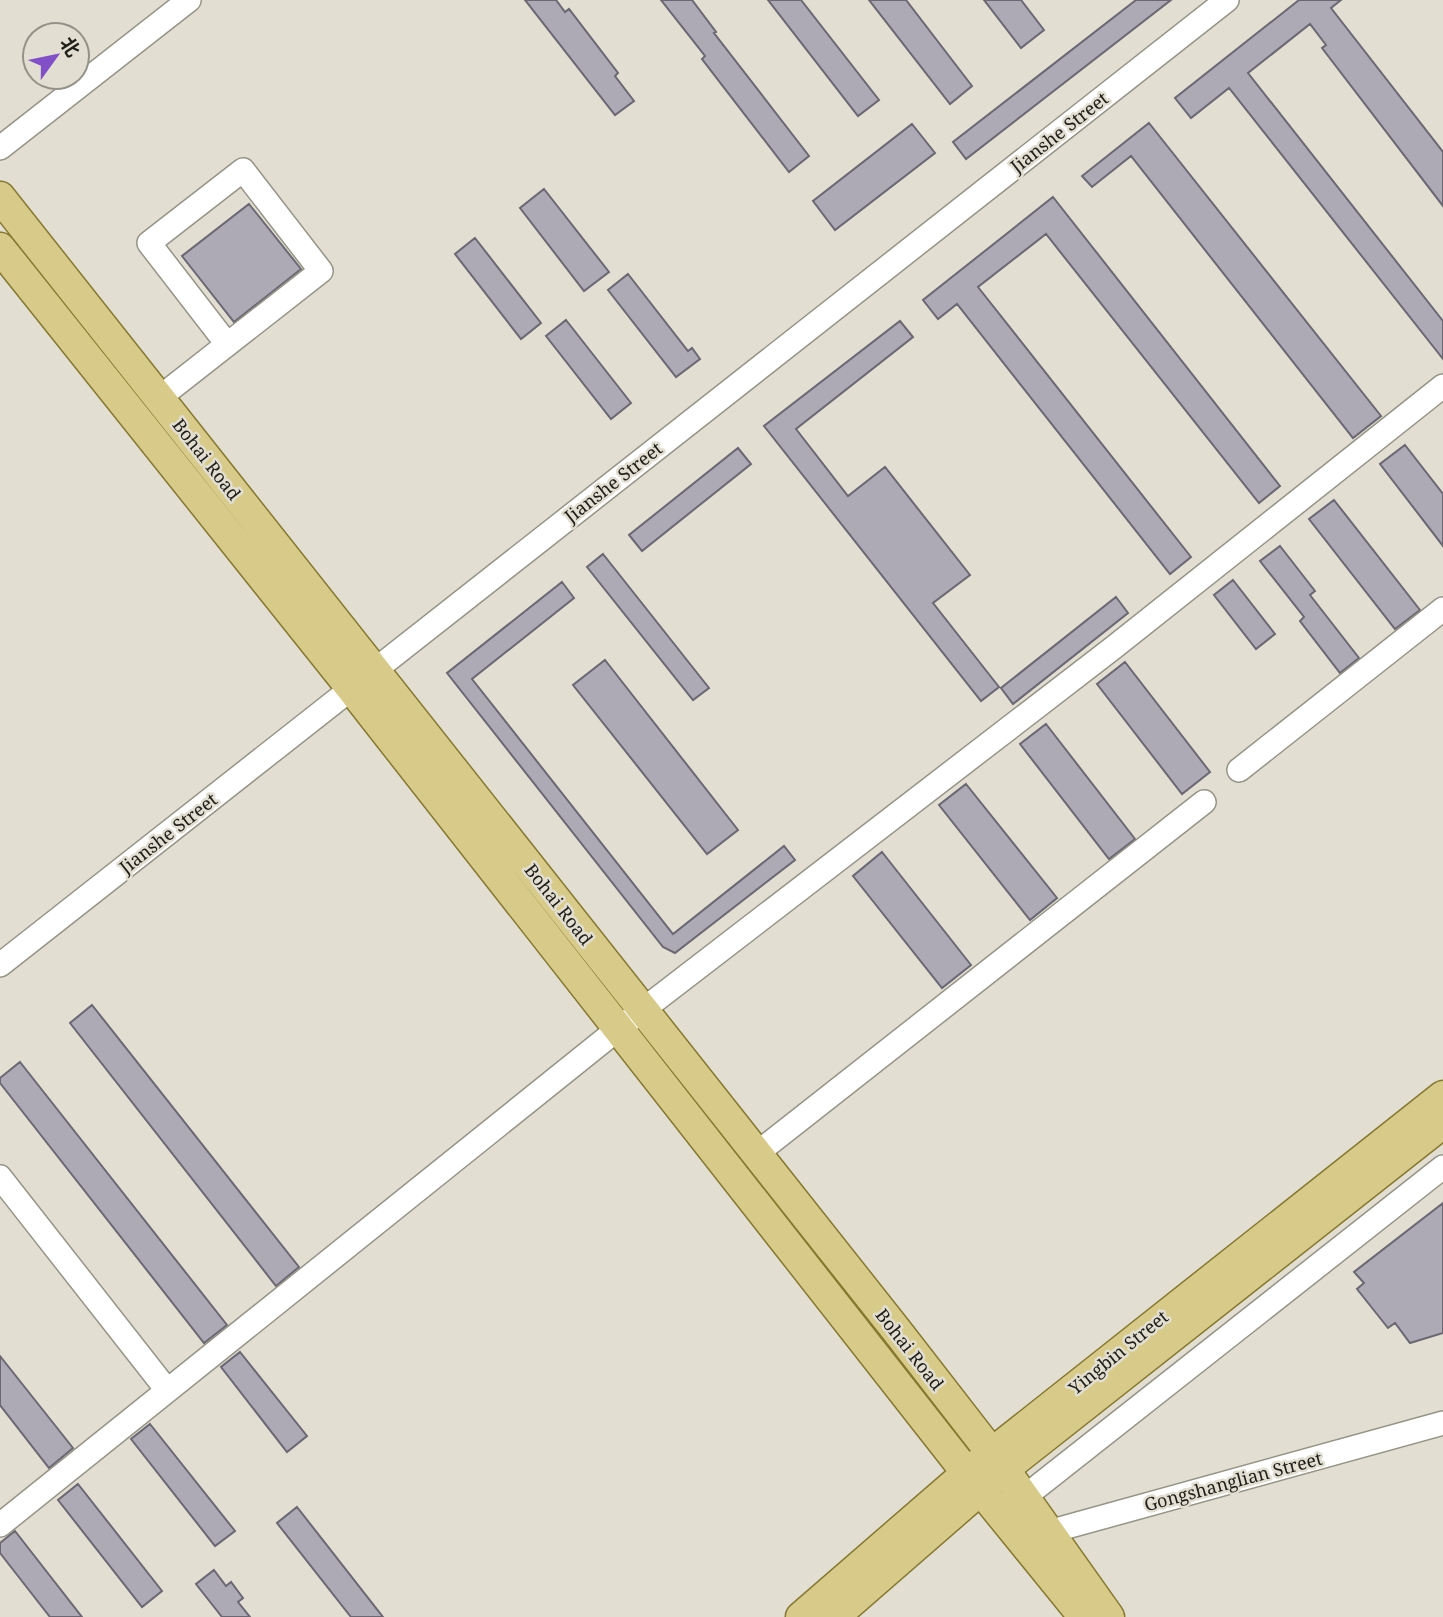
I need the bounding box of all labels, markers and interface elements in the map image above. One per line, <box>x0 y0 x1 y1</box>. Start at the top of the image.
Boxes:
north arrow <box>21 21 91 91</box>
text: 北 <box>54 32 86 62</box>
street label: Jianshe Street <box>1004 86 1113 178</box>
street label: Bohai Road <box>168 413 246 505</box>
street label: Jianshe Street <box>558 436 667 528</box>
street label: Jianshe Street <box>113 787 222 879</box>
street label: Bohai Road <box>520 858 598 950</box>
street label: Bohai Road <box>871 1303 949 1395</box>
street label: Yingbin Street <box>1062 1304 1173 1400</box>
street label: Gongshanglian Street <box>1141 1446 1325 1516</box>

